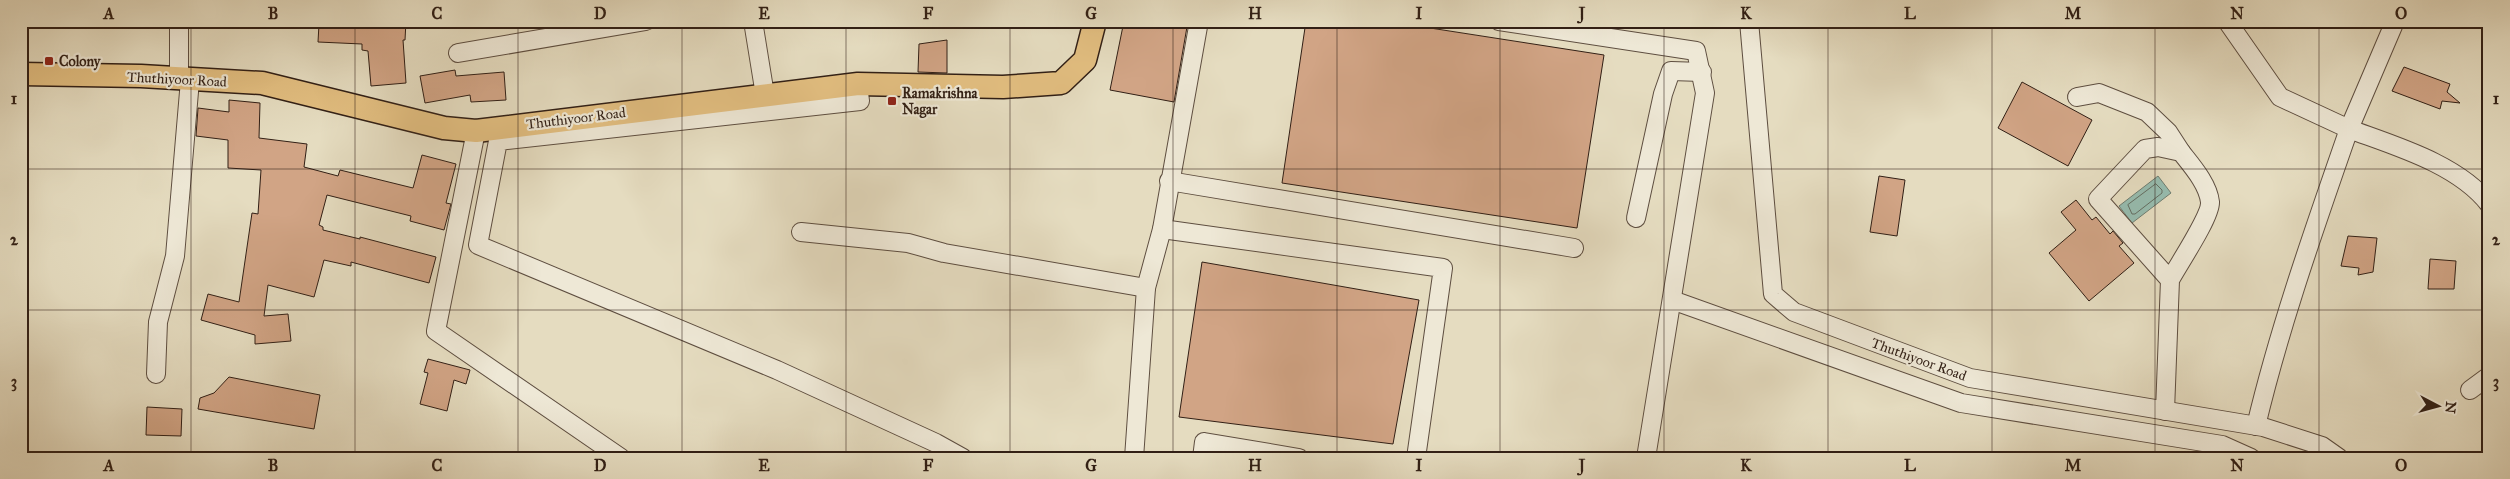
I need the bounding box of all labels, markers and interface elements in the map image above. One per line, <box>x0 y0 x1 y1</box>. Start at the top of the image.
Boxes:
text: A <box>103 4 115 23</box>
text: B <box>268 4 278 23</box>
text: C <box>432 4 443 23</box>
text: D <box>594 4 607 23</box>
text: E <box>758 4 770 23</box>
text: F <box>923 4 934 23</box>
text: G <box>1085 4 1097 23</box>
text: H <box>1248 4 1262 23</box>
text: I <box>1416 4 1423 23</box>
text: J <box>1577 4 1586 24</box>
text: K <box>1740 4 1752 23</box>
text: L <box>1904 4 1916 23</box>
text: M <box>2065 4 2082 23</box>
text: N <box>2230 4 2244 23</box>
text: O <box>2395 4 2407 23</box>
place label: Colony <box>59 53 102 71</box>
marker: Colony <box>43 55 55 67</box>
street label: Thuthiyoor Road <box>127 68 227 91</box>
place label: Ramakrishna Nagar <box>902 85 979 119</box>
text: 1 <box>11 89 18 108</box>
text: 1 <box>2493 89 2500 108</box>
marker: Ramakrishna Nagar <box>886 95 898 107</box>
street label: Thuthiyoor Road <box>525 104 627 133</box>
text: 2 <box>10 230 19 249</box>
text: 2 <box>2492 230 2501 249</box>
street label: Thuthiyoor Road <box>1869 334 1969 385</box>
text: 3 <box>11 372 17 392</box>
text: 3 <box>2493 372 2499 392</box>
north arrow <box>2412 382 2462 432</box>
text: N <box>2441 401 2460 414</box>
text: A <box>103 456 115 475</box>
text: B <box>268 456 278 475</box>
text: C <box>432 456 443 475</box>
text: D <box>594 456 607 475</box>
text: E <box>758 456 770 475</box>
text: F <box>923 456 934 475</box>
text: G <box>1085 456 1097 475</box>
text: H <box>1248 456 1262 475</box>
text: I <box>1416 456 1423 475</box>
text: J <box>1577 456 1586 476</box>
text: K <box>1740 456 1752 475</box>
text: L <box>1904 456 1916 475</box>
text: M <box>2065 456 2082 475</box>
text: N <box>2230 456 2244 475</box>
text: O <box>2395 456 2407 475</box>

